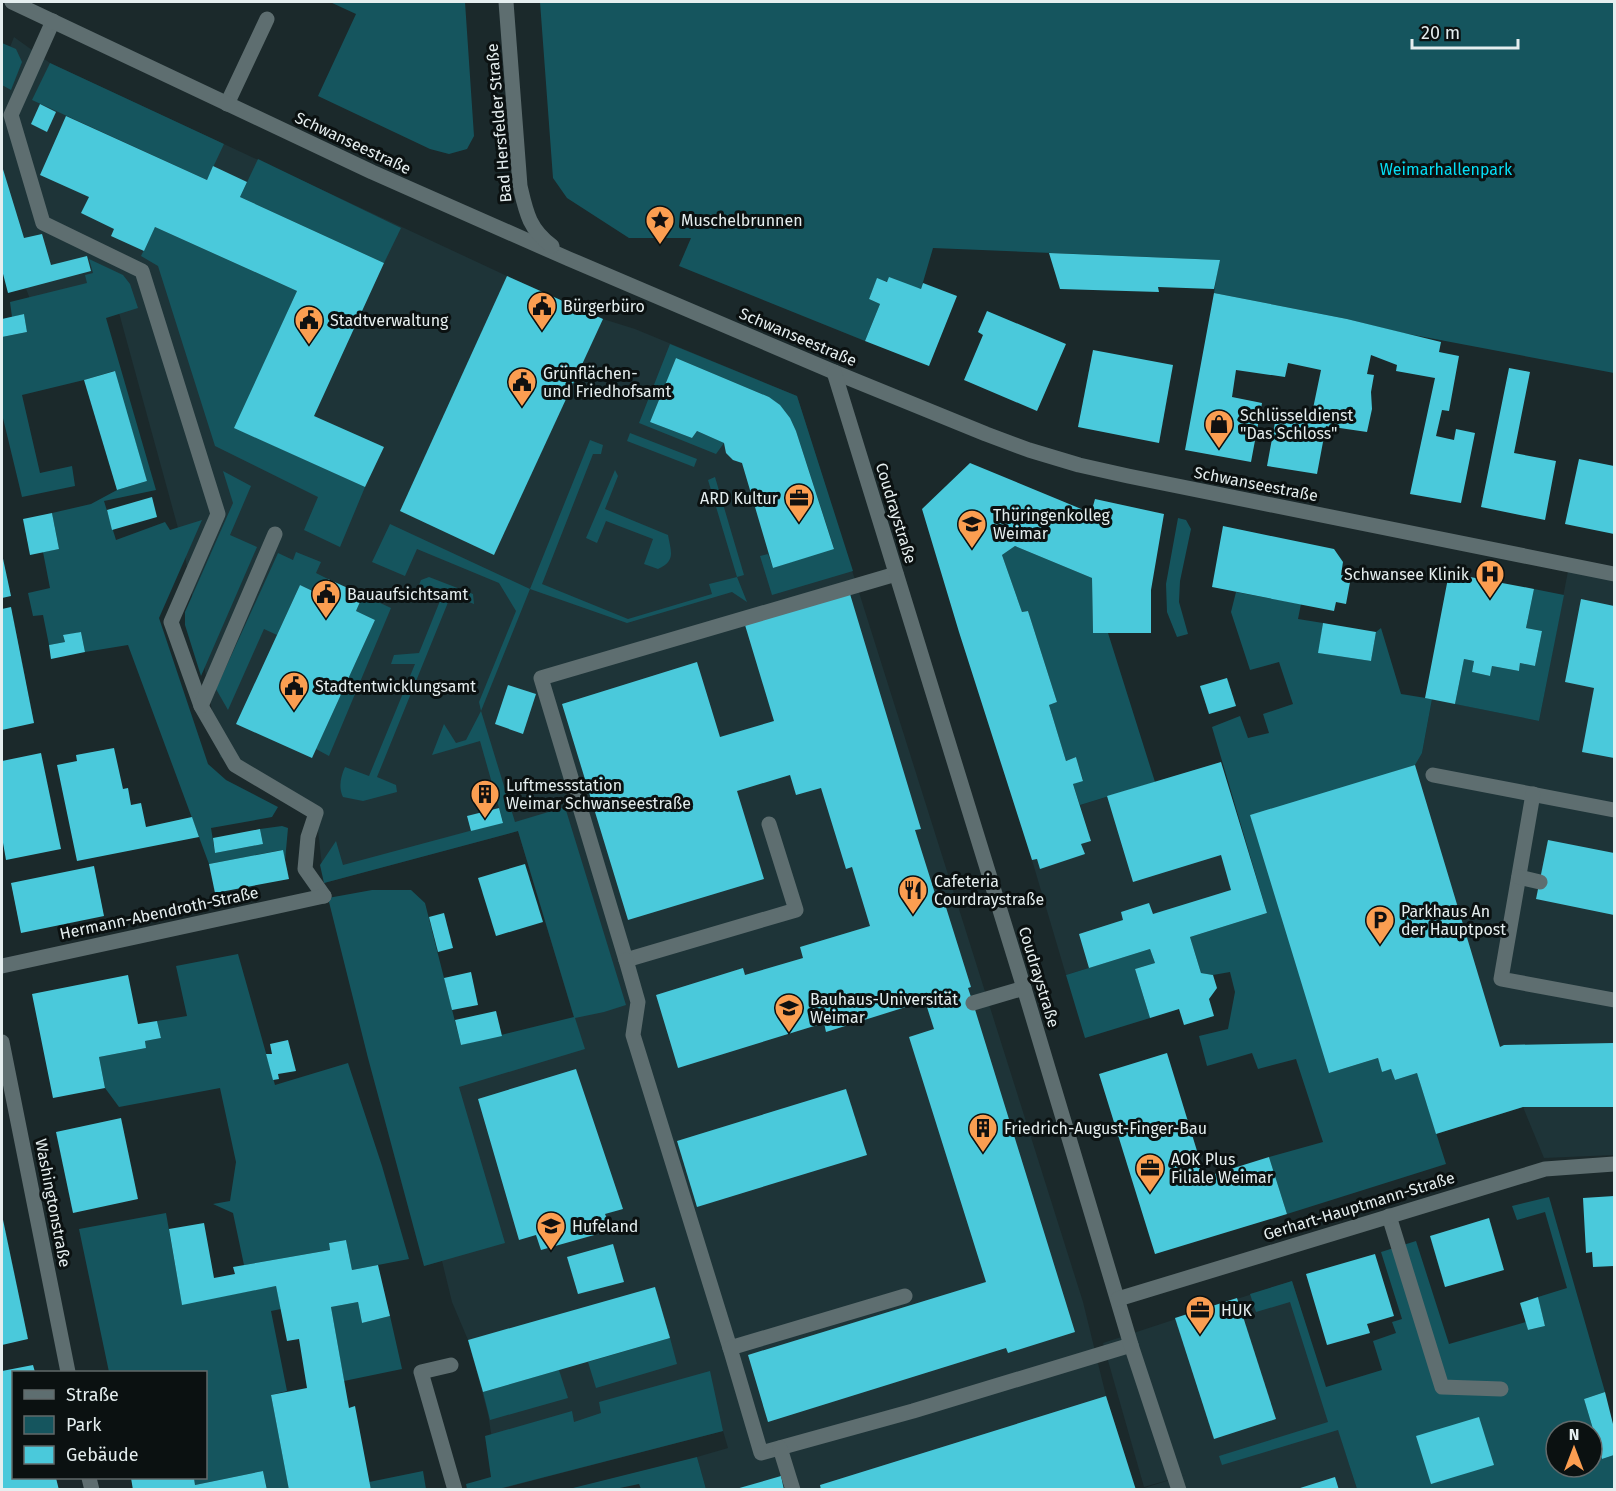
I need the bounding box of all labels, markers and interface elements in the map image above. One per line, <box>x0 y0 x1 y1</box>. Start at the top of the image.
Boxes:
scale bar <box>1412 12 1518 50</box>
text: 20 m <box>1421 22 1460 44</box>
street label: Bad Hersfelder Straße <box>483 43 515 203</box>
street label: Schwanseestraße <box>292 108 414 178</box>
park label: Weimarhallenpark <box>1380 160 1513 179</box>
place icon: Muschelbrunnen <box>644 204 676 246</box>
place label: Muschelbrunnen <box>681 211 803 230</box>
public building icon: Bürgerbüro <box>526 290 558 332</box>
place label: Bürgerbüro <box>563 297 645 316</box>
public building icon: Stadtverwaltung <box>293 304 325 346</box>
street label: Schwanseestraße <box>736 304 860 370</box>
place label: Stadtverwaltung <box>330 311 449 330</box>
place label: Grünflächen- und Friedhofsamt <box>543 364 671 401</box>
public building icon: Grünflächen- und Friedhofsamt <box>506 366 538 408</box>
place label: Schlüsseldienst "Das Schloss" <box>1240 406 1354 443</box>
shop icon: Schlüsseldienst "Das Schloss" <box>1203 408 1235 450</box>
street label: Coudraystraße <box>872 460 920 566</box>
street label: Schwanseestraße <box>1192 463 1320 505</box>
office icon: ARD Kultur <box>783 482 815 524</box>
place label: ARD Kultur <box>700 489 779 508</box>
place label: Thüringenkolleg Weimar <box>993 506 1111 543</box>
school or university icon: Thüringenkolleg Weimar <box>956 508 988 550</box>
hospital icon: Schwansee Klinik <box>1474 558 1506 600</box>
place label: Schwansee Klinik <box>1344 565 1470 584</box>
public building icon: Bauaufsichtsamt <box>310 578 342 620</box>
place label: Bauaufsichtsamt <box>347 585 469 604</box>
public building icon: Stadtentwicklungsamt <box>278 670 310 712</box>
place label: Stadtentwicklungsamt <box>315 677 476 696</box>
place label: Luftmessstation Weimar Schwanseestraße <box>506 776 691 813</box>
building icon: Luftmessstation Weimar Schwanseestraße <box>469 778 501 820</box>
place label: Cafeteria Courdraystraße <box>934 872 1044 909</box>
restaurant icon: Cafeteria Courdraystraße <box>897 874 929 916</box>
street label: Hermann-Abendroth-Straße <box>58 883 260 943</box>
place label: Parkhaus An der Hauptpost <box>1401 902 1506 939</box>
parking icon: Parkhaus An der Hauptpost <box>1364 904 1396 946</box>
street label: Coudraystraße <box>1015 924 1063 1030</box>
place label: Bauhaus-Universität Weimar <box>810 990 958 1027</box>
school or university icon: Bauhaus-Universität Weimar <box>773 992 805 1034</box>
building icon: Friedrich-August-Finger-Bau <box>967 1112 999 1154</box>
place label: Friedrich-August-Finger-Bau <box>1004 1119 1207 1138</box>
street label: Washingtonstraße <box>31 1137 75 1269</box>
place label: AOK Plus Filiale Weimar <box>1171 1150 1274 1187</box>
office icon: AOK Plus Filiale Weimar <box>1134 1152 1166 1194</box>
street label: Gerhart-Hauptmann-Straße <box>1261 1168 1457 1244</box>
school or university icon: Hufeland <box>535 1210 567 1252</box>
place label: Hufeland <box>572 1217 638 1236</box>
office icon: HUK <box>1184 1294 1216 1336</box>
place label: HUK <box>1221 1301 1252 1320</box>
legend <box>12 1371 207 1479</box>
text: Straße <box>66 1384 119 1406</box>
text: Park <box>66 1414 102 1436</box>
north arrow <box>1544 1419 1604 1479</box>
text: N <box>1569 1425 1579 1444</box>
text: Gebäude <box>66 1444 139 1466</box>

